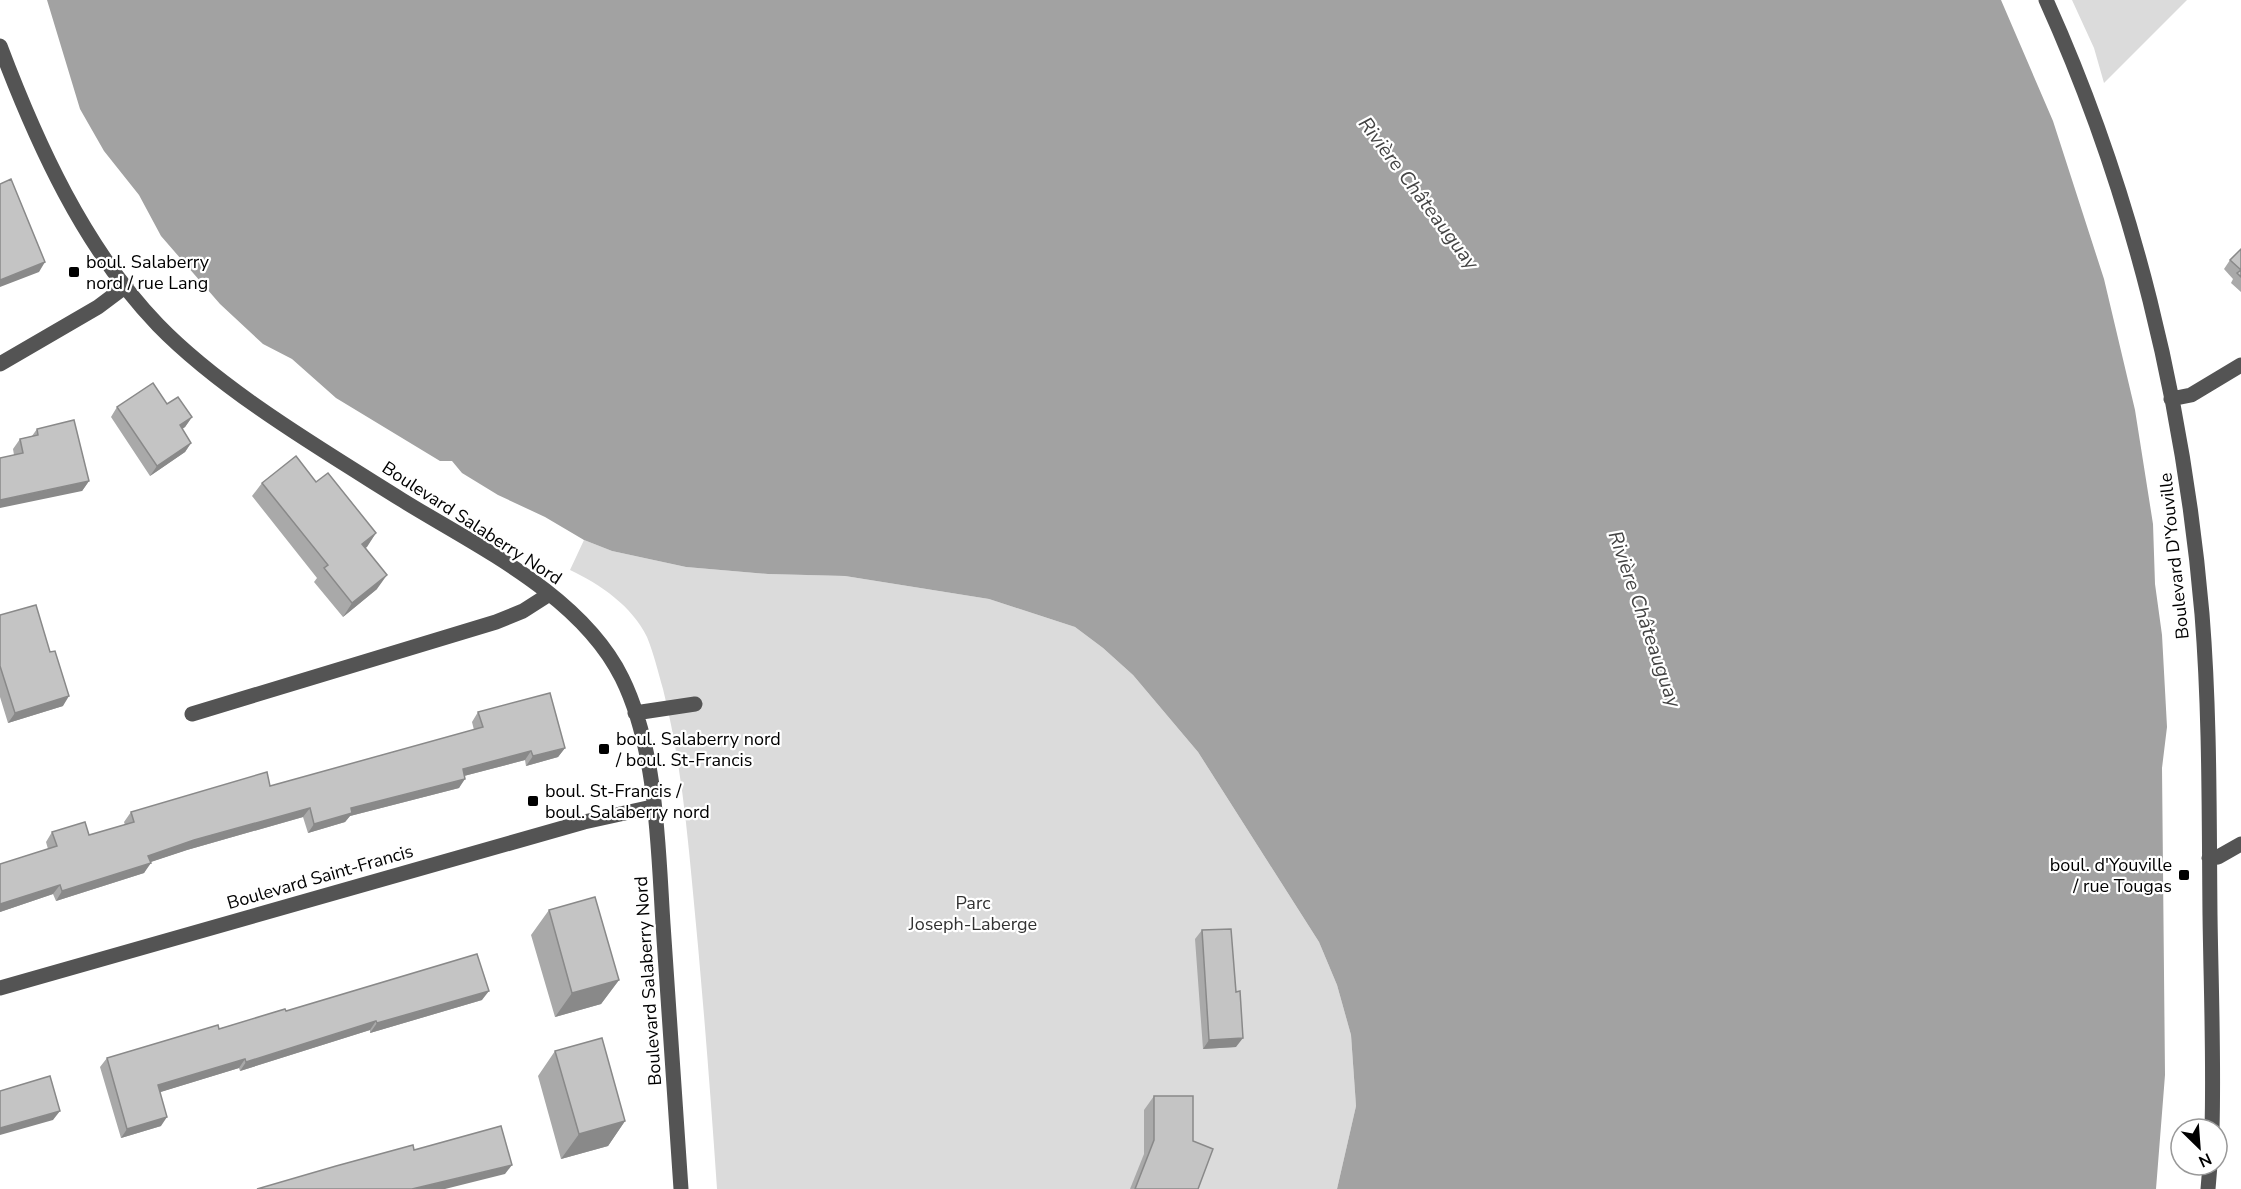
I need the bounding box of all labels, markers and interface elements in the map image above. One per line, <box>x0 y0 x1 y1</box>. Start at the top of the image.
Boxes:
water label: Rivière Châteauguay <box>1352 111 1485 276</box>
place label: boul. Salaberry nord / rue Lang <box>86 250 210 295</box>
marker: boul. Salaberry nord / rue Lang <box>67 265 81 279</box>
street label: Boulevard Salaberry Nord <box>377 456 567 590</box>
street label: Boulevard D'Youville <box>2153 472 2195 640</box>
water label: Rivière Châteauguay <box>1602 527 1688 712</box>
place label: boul. Salaberry nord / boul. St-Francis <box>615 727 781 772</box>
marker: boul. Salaberry nord / boul. St-Francis <box>597 742 611 756</box>
place label: boul. St-Francis / boul. Salaberry nord <box>545 779 710 824</box>
marker: boul. St-Francis / boul. Salaberry nord <box>526 794 540 808</box>
street label: Boulevard Saint-Francis <box>224 839 416 915</box>
place label: boul. d'Youville / rue Tougas <box>2050 853 2172 898</box>
marker: boul. d'Youville / rue Tougas <box>2177 868 2191 882</box>
street label: Boulevard Salaberry Nord <box>629 875 667 1087</box>
park label: Parc Joseph-Laberge <box>908 891 1037 936</box>
north arrow <box>2169 1117 2229 1177</box>
text: N <box>2195 1147 2215 1172</box>

